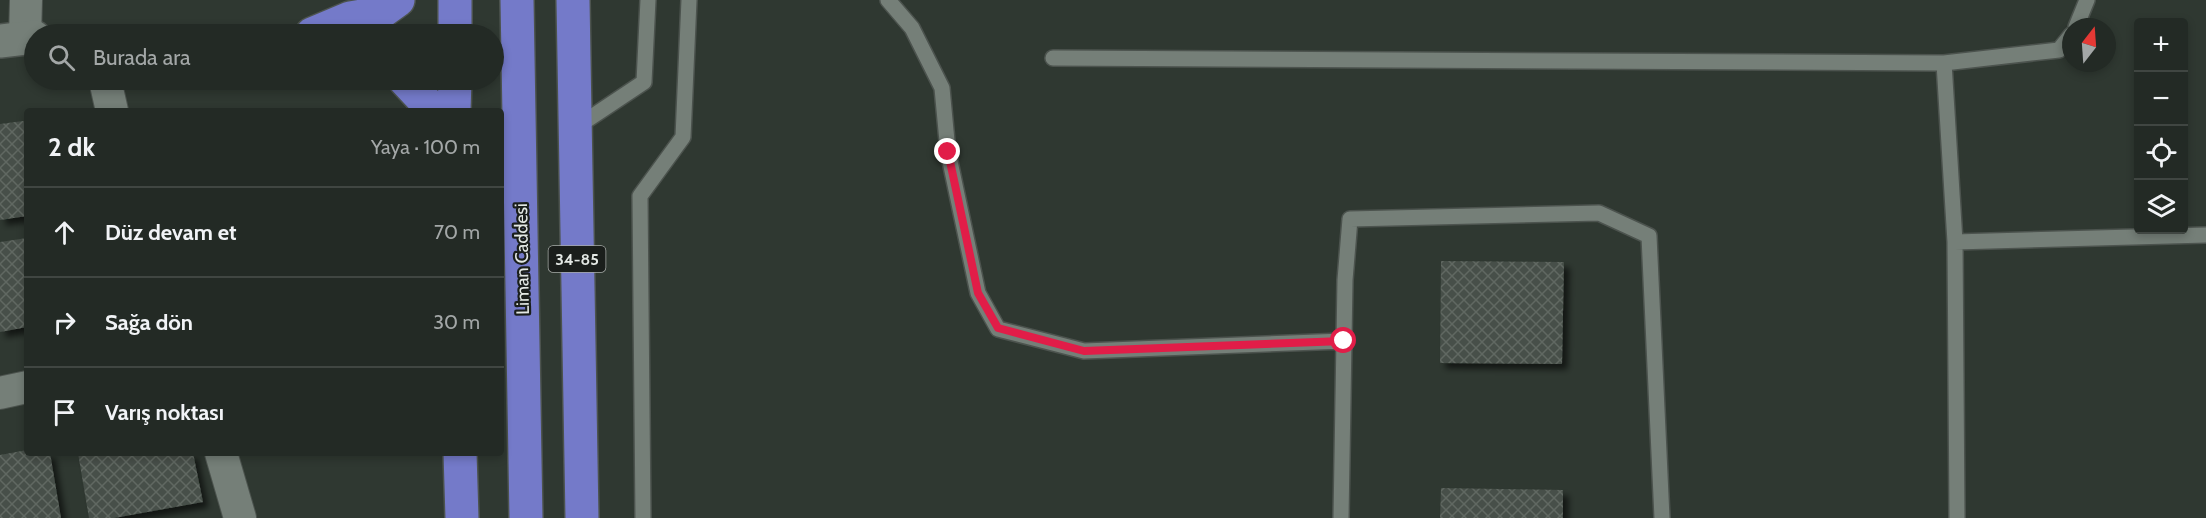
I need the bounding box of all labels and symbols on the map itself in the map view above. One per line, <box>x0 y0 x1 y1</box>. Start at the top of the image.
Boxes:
north arrow <box>2062 18 2116 72</box>
route end <box>934 138 960 164</box>
street label: Liman Caddesi <box>510 203 534 315</box>
road number: 34-85 <box>548 246 606 272</box>
route start <box>1330 327 1356 353</box>

